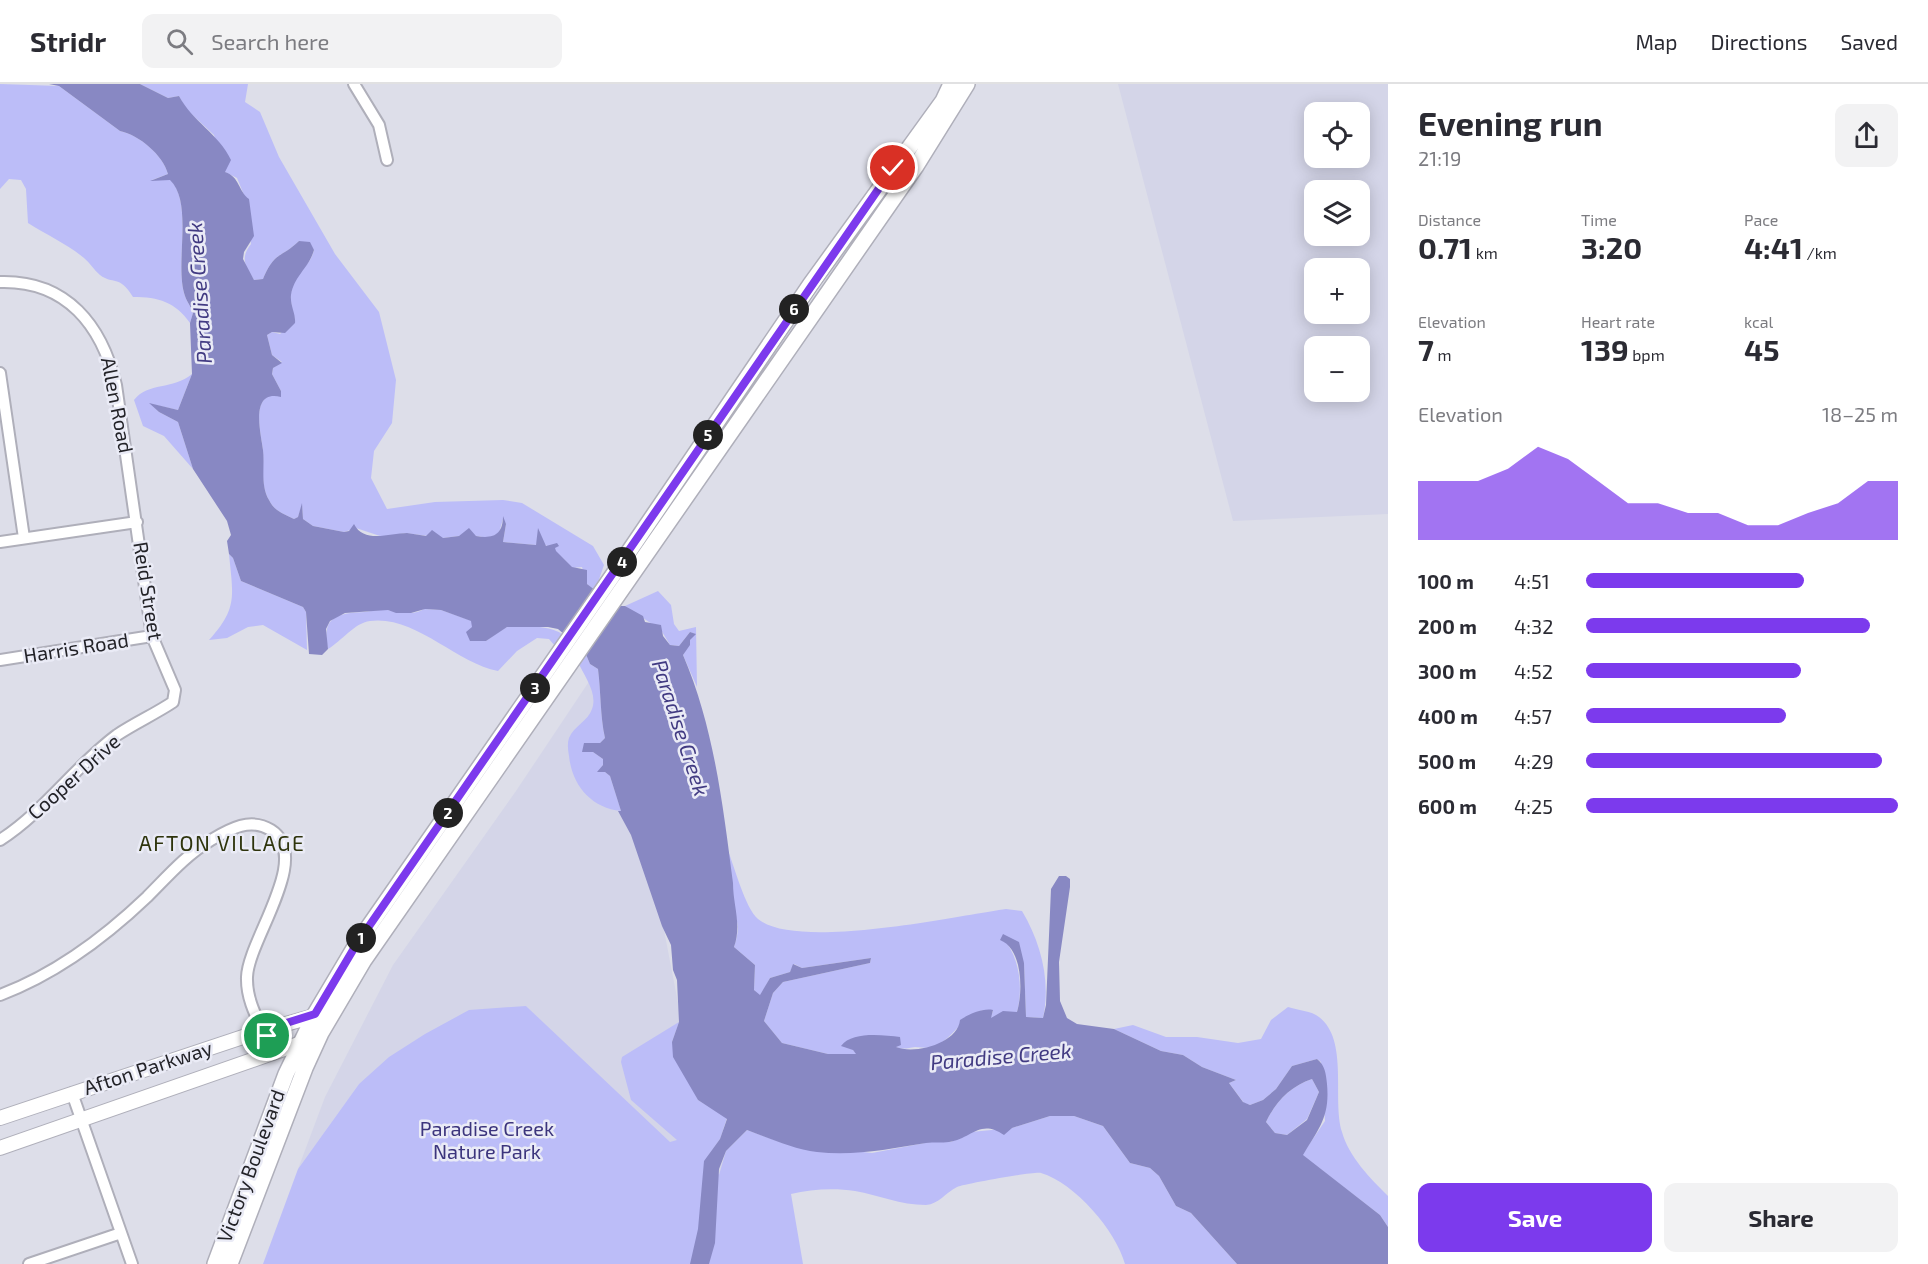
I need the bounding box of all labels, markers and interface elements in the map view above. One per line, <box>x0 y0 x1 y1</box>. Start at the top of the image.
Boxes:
search box <box>142 14 562 68</box>
text: Stridr <box>30 24 106 58</box>
icon: search <box>163 25 196 58</box>
text: Search here <box>211 28 329 54</box>
text: Map <box>1635 29 1678 54</box>
text: Directions <box>1711 29 1807 54</box>
text: Saved <box>1840 29 1898 54</box>
map controls <box>1304 102 1370 402</box>
button: locate <box>1304 102 1370 168</box>
text: Evening run <box>1418 103 1603 143</box>
button: share <box>1835 104 1898 167</box>
pin <box>867 142 918 193</box>
text: 21:19 <box>1418 146 1461 170</box>
icon: check <box>876 151 909 184</box>
button: layers <box>1304 180 1370 246</box>
text: Distance <box>1418 210 1481 229</box>
text: Time <box>1581 210 1617 229</box>
text: Pace <box>1744 210 1778 229</box>
water label: Paradise Creek <box>181 221 216 365</box>
text: 0.71 <box>1418 229 1472 265</box>
text: 3:20 <box>1581 229 1642 265</box>
text: 4:41 <box>1744 229 1803 265</box>
text: km <box>1472 243 1498 262</box>
text: /km <box>1803 243 1837 262</box>
button: + <box>1304 258 1370 324</box>
pin: 6 <box>779 294 809 324</box>
text: 6 <box>789 299 799 318</box>
text: Elevation <box>1418 312 1486 331</box>
text: Heart rate <box>1581 312 1655 331</box>
text: kcal <box>1744 312 1773 331</box>
text: 7 <box>1418 331 1434 367</box>
text: 139 <box>1581 331 1629 367</box>
text: 45 <box>1744 331 1780 367</box>
button: − <box>1304 336 1370 402</box>
text: m <box>1434 345 1451 364</box>
text: bpm <box>1629 345 1665 364</box>
street label: Allen Road <box>97 355 139 455</box>
text: Elevation <box>1418 402 1503 426</box>
text: 18–25 m <box>1822 402 1898 426</box>
pin: 5 <box>693 420 723 450</box>
text: 5 <box>704 425 712 444</box>
street label: Reid Street <box>129 540 169 642</box>
pin: 4 <box>607 547 637 577</box>
text: 4 <box>617 552 627 571</box>
text: 100 m <box>1418 569 1474 593</box>
text: 4:51 <box>1514 569 1550 593</box>
text: 200 m <box>1418 614 1477 638</box>
text: 4:32 <box>1514 614 1553 638</box>
street label: Harris Road <box>22 627 130 667</box>
water label: Paradise Creek <box>648 656 715 799</box>
text: 300 m <box>1418 659 1477 683</box>
text: 4:52 <box>1514 659 1553 683</box>
pin: 3 <box>520 673 550 703</box>
text: 3 <box>530 678 540 697</box>
text: 400 m <box>1418 704 1478 728</box>
text: 4:57 <box>1514 704 1552 728</box>
street label: Cooper Drive <box>22 729 124 824</box>
text: 500 m <box>1418 749 1476 773</box>
text: 4:29 <box>1514 749 1554 773</box>
text: 600 m <box>1418 794 1477 818</box>
text: 4:25 <box>1514 794 1553 818</box>
pin: 2 <box>433 798 463 828</box>
text: 2 <box>443 803 453 822</box>
district label: AFTON VILLAGE <box>139 830 305 855</box>
pin: 1 <box>346 923 376 953</box>
text: 1 <box>358 928 364 947</box>
pin <box>241 1010 292 1061</box>
icon: arrive <box>250 1019 283 1052</box>
street label: Afton Parkway <box>80 1035 215 1099</box>
water label: Paradise Creek <box>929 1037 1073 1074</box>
street label: Victory Boulevard <box>211 1086 289 1245</box>
park label: Paradise Creek Nature Park <box>420 1116 554 1163</box>
button: Save <box>1418 1183 1652 1252</box>
button: Share <box>1664 1183 1898 1252</box>

